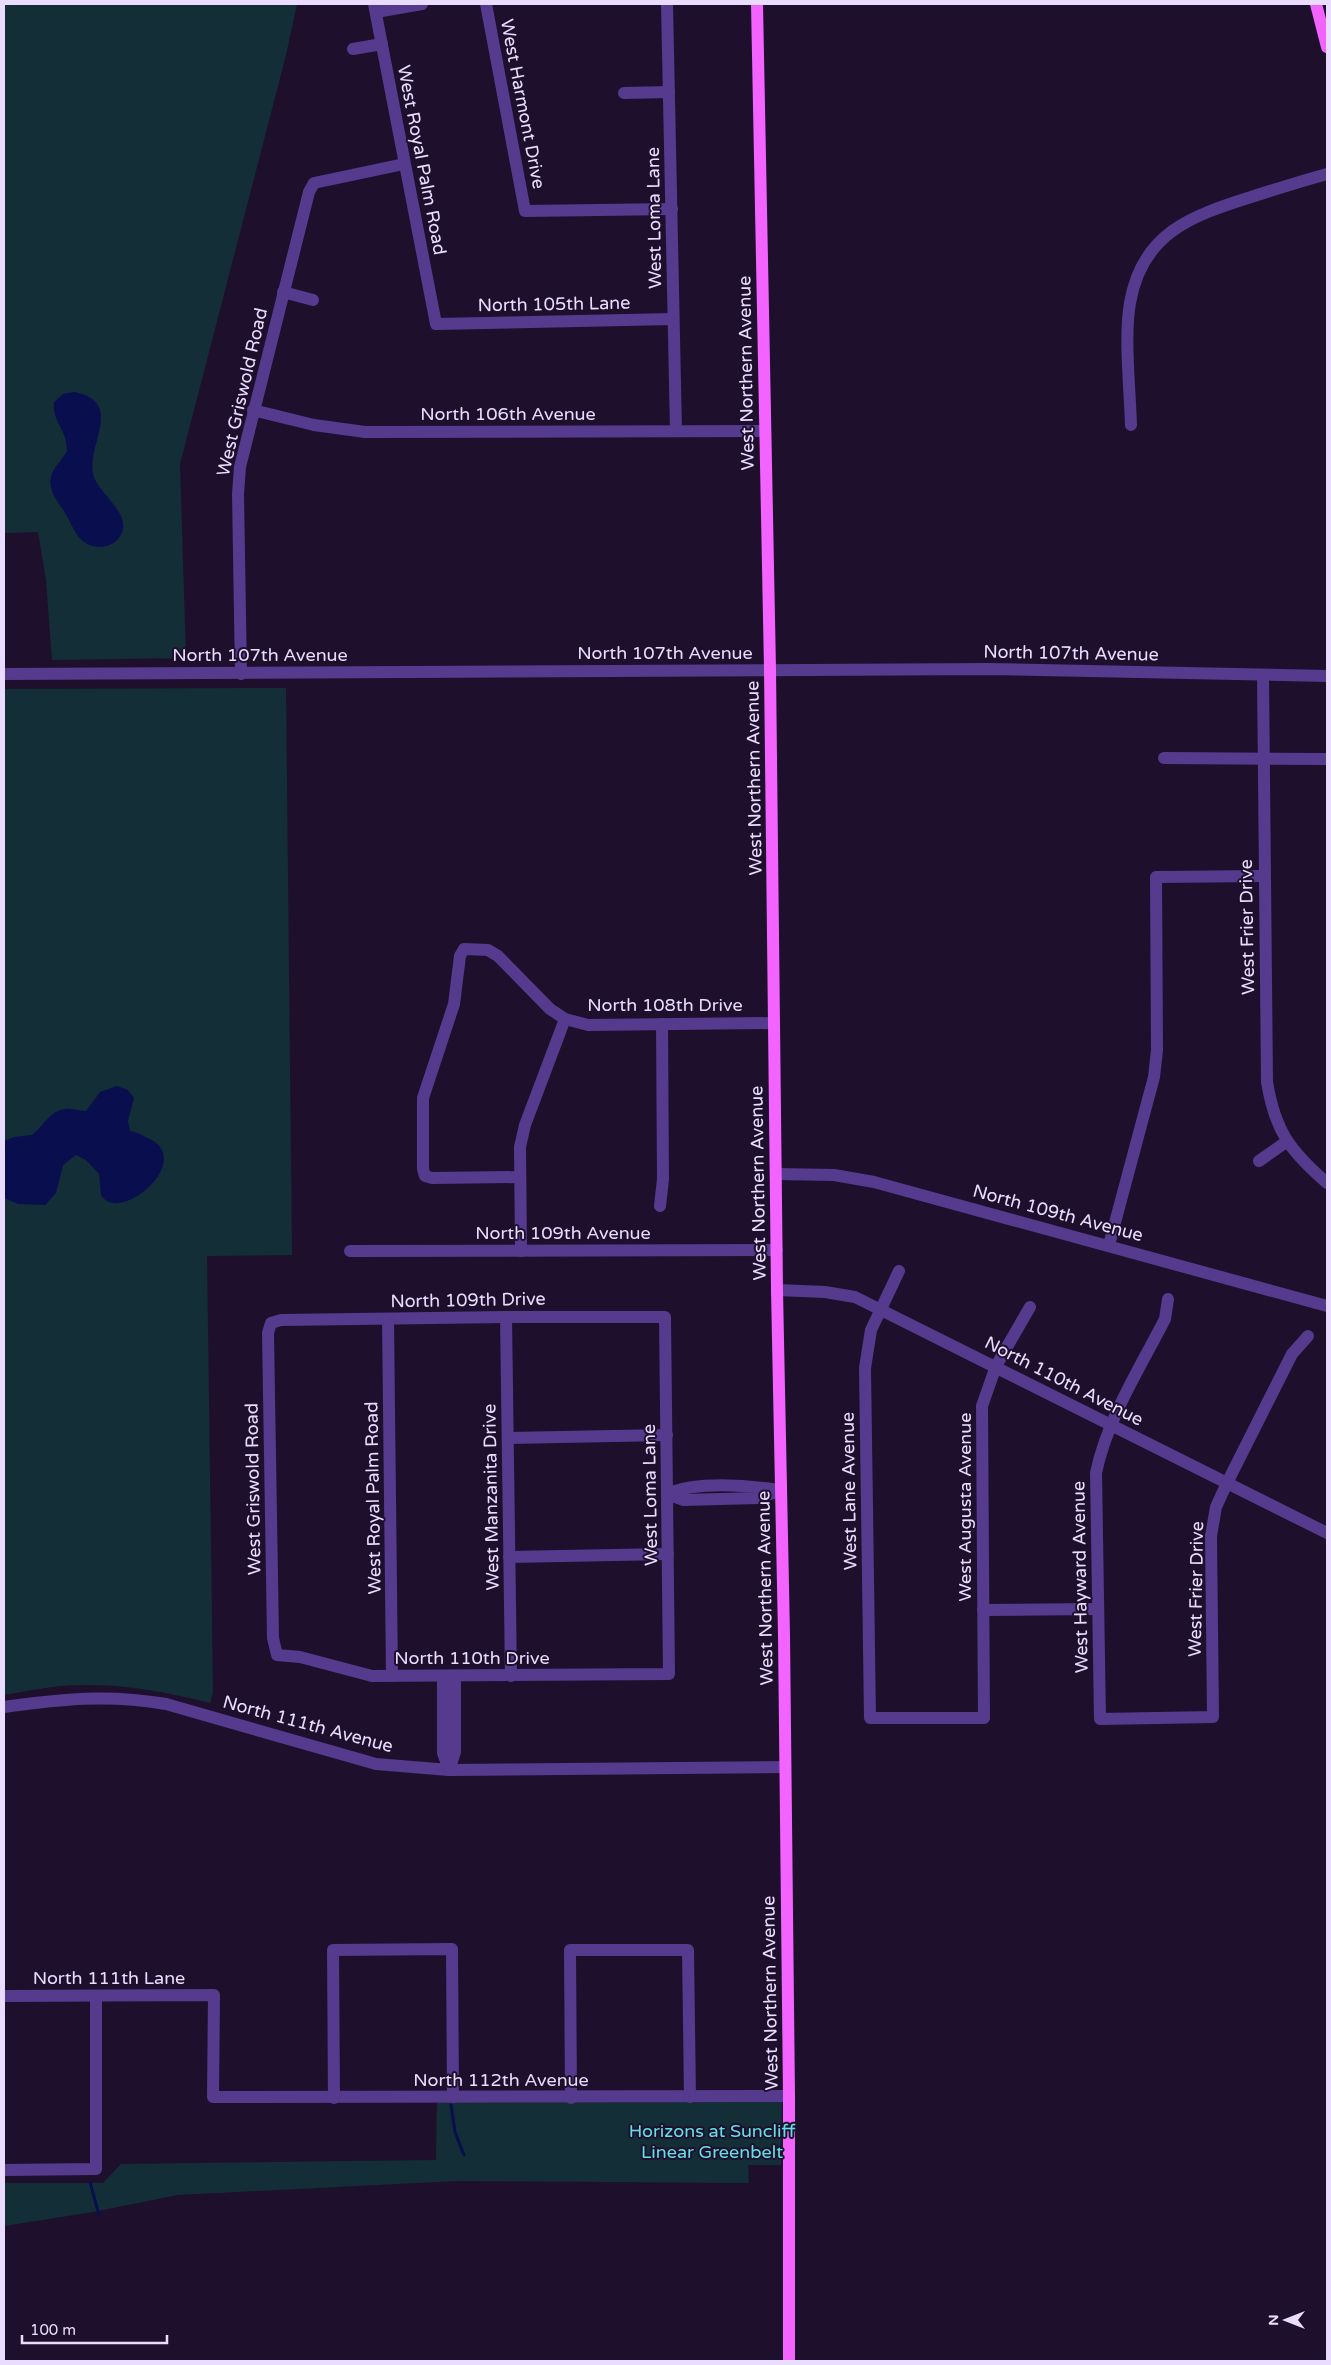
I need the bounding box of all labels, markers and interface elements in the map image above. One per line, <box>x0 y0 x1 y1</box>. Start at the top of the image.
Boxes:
street label: West Harmont Drive <box>496 17 550 191</box>
street label: West Royal Palm Road <box>393 63 451 257</box>
street label: West Loma Lane <box>642 147 666 289</box>
street label: West Northern Avenue <box>733 275 759 471</box>
street label: North 105th Lane <box>478 292 630 316</box>
street label: West Griswold Road <box>212 306 272 478</box>
street label: North 106th Avenue <box>420 403 596 425</box>
street label: North 107th Avenue <box>983 640 1159 666</box>
street label: North 107th Avenue <box>577 642 753 664</box>
street label: North 107th Avenue <box>172 644 348 666</box>
street label: West Northern Avenue <box>741 680 767 876</box>
street label: West Frier Drive <box>1235 859 1259 995</box>
street label: North 108th Drive <box>587 994 743 1016</box>
street label: West Northern Avenue <box>745 1085 771 1281</box>
street label: North 109th Avenue <box>970 1180 1146 1246</box>
street label: North 109th Avenue <box>475 1222 651 1244</box>
street label: North 109th Drive <box>390 1288 546 1312</box>
street label: North 110th Avenue <box>981 1331 1147 1431</box>
street label: West Royal Palm Road <box>360 1401 386 1595</box>
street label: West Griswold Road <box>240 1403 266 1575</box>
street label: West Manzanita Drive <box>478 1403 504 1591</box>
street label: West Lane Avenue <box>837 1412 861 1570</box>
street label: West Augusta Avenue <box>954 1413 976 1601</box>
street label: West Loma Lane <box>638 1424 662 1566</box>
street label: West Hayward Avenue <box>1067 1481 1093 1673</box>
street label: West Northern Avenue <box>752 1490 778 1686</box>
street label: West Frier Drive <box>1184 1521 1208 1657</box>
street label: North 110th Drive <box>394 1647 550 1669</box>
street label: North 111th Avenue <box>220 1691 396 1757</box>
street label: West Northern Avenue <box>757 1895 783 2091</box>
street label: North 111th Lane <box>33 1967 185 1989</box>
street label: North 112th Avenue <box>413 2069 589 2091</box>
park label: Horizons at Suncliff Linear Greenbelt <box>629 2120 795 2163</box>
north arrow <box>1261 2295 1311 2345</box>
scale bar <box>22 2312 168 2344</box>
text: N <box>1265 2314 1282 2326</box>
text: 100 m <box>30 2321 76 2339</box>

